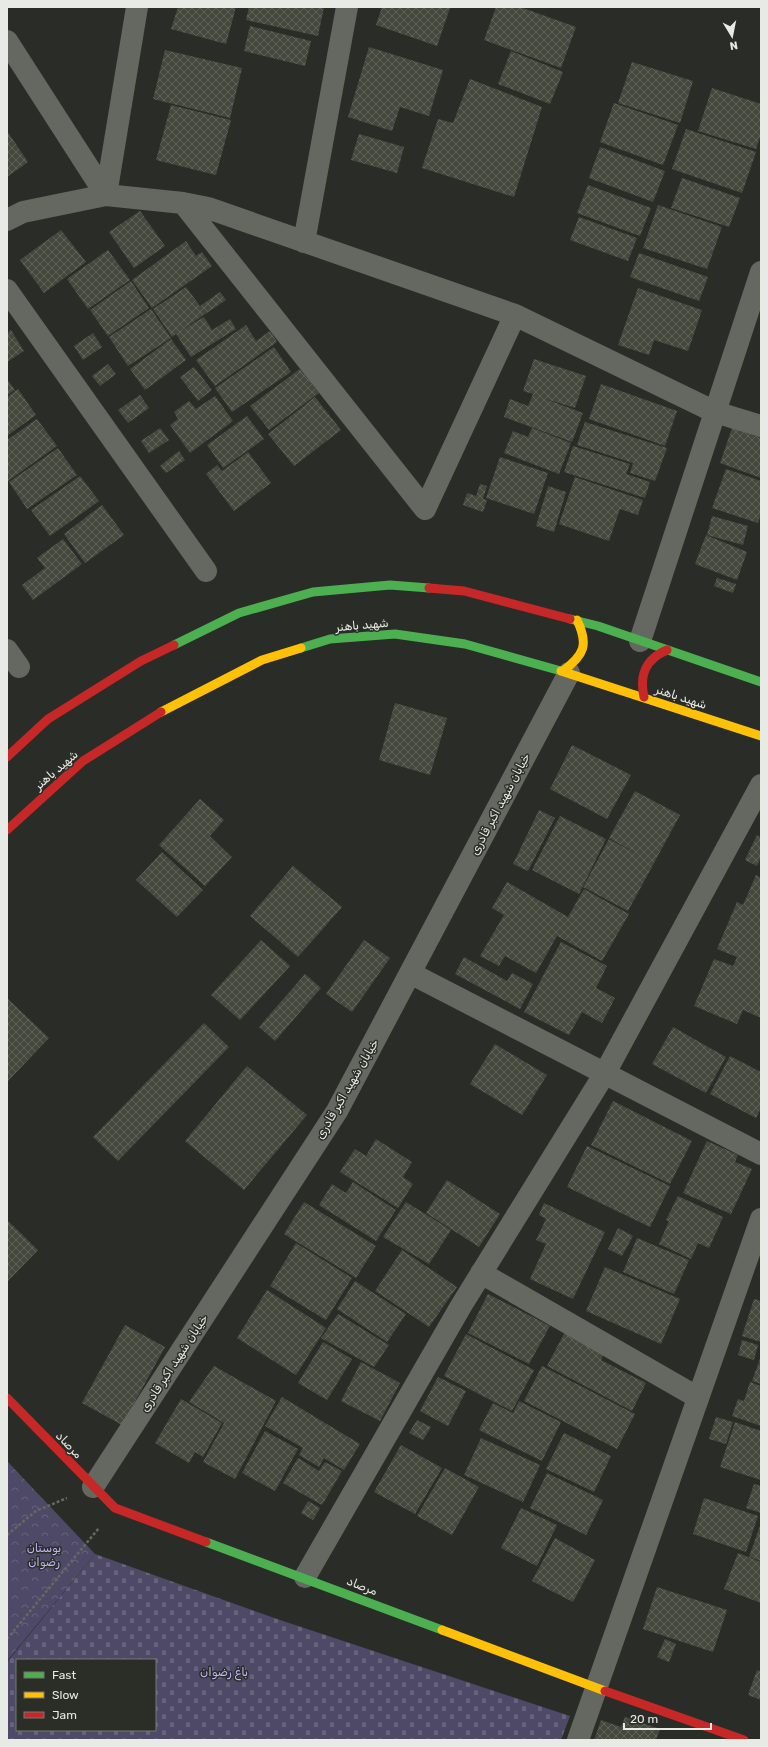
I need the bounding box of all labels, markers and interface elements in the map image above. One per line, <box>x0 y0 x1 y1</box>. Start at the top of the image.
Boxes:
north arrow <box>712 16 752 56</box>
text: N <box>729 38 739 52</box>
street label: شهید باهنر <box>334 616 389 635</box>
street label: شهید باهنر <box>652 682 709 713</box>
street label: شهید باهنر <box>31 747 81 794</box>
street label: خیابان شهید اکبر قادری <box>467 751 534 858</box>
street label: خیابان شهید اکبر قادری <box>313 1036 382 1142</box>
street label: خیابان شهید اکبر قادری <box>137 1312 212 1415</box>
street label: مرصاد <box>52 1429 85 1462</box>
park label: بوستان رضوان <box>27 1541 61 1570</box>
street label: مرصاد <box>344 1574 380 1599</box>
legend <box>16 1659 156 1731</box>
park label: باغ رضوان <box>200 1665 248 1681</box>
text: Fast <box>52 1668 76 1682</box>
text: Slow <box>52 1688 79 1702</box>
scale bar <box>624 1705 711 1731</box>
text: Jam <box>52 1708 77 1722</box>
text: 20 m <box>630 1712 658 1726</box>

